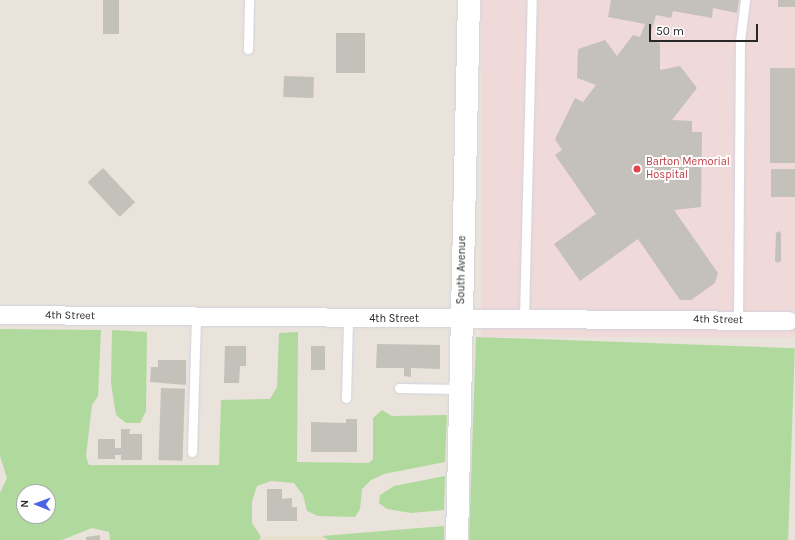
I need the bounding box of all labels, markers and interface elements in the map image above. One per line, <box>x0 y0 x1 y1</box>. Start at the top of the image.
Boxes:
scale bar <box>651 16 760 42</box>
text: 50 m <box>656 24 684 38</box>
place label: Barton Memorial Hospital <box>646 156 730 182</box>
marker: Barton Memorial Hospital <box>631 163 643 175</box>
street label: South Avenue <box>455 235 469 305</box>
street label: 4th Street <box>45 309 95 323</box>
street label: 4th Street <box>369 312 419 326</box>
street label: 4th Street <box>693 313 743 327</box>
north arrow <box>16 484 56 524</box>
text: N <box>18 500 31 508</box>

